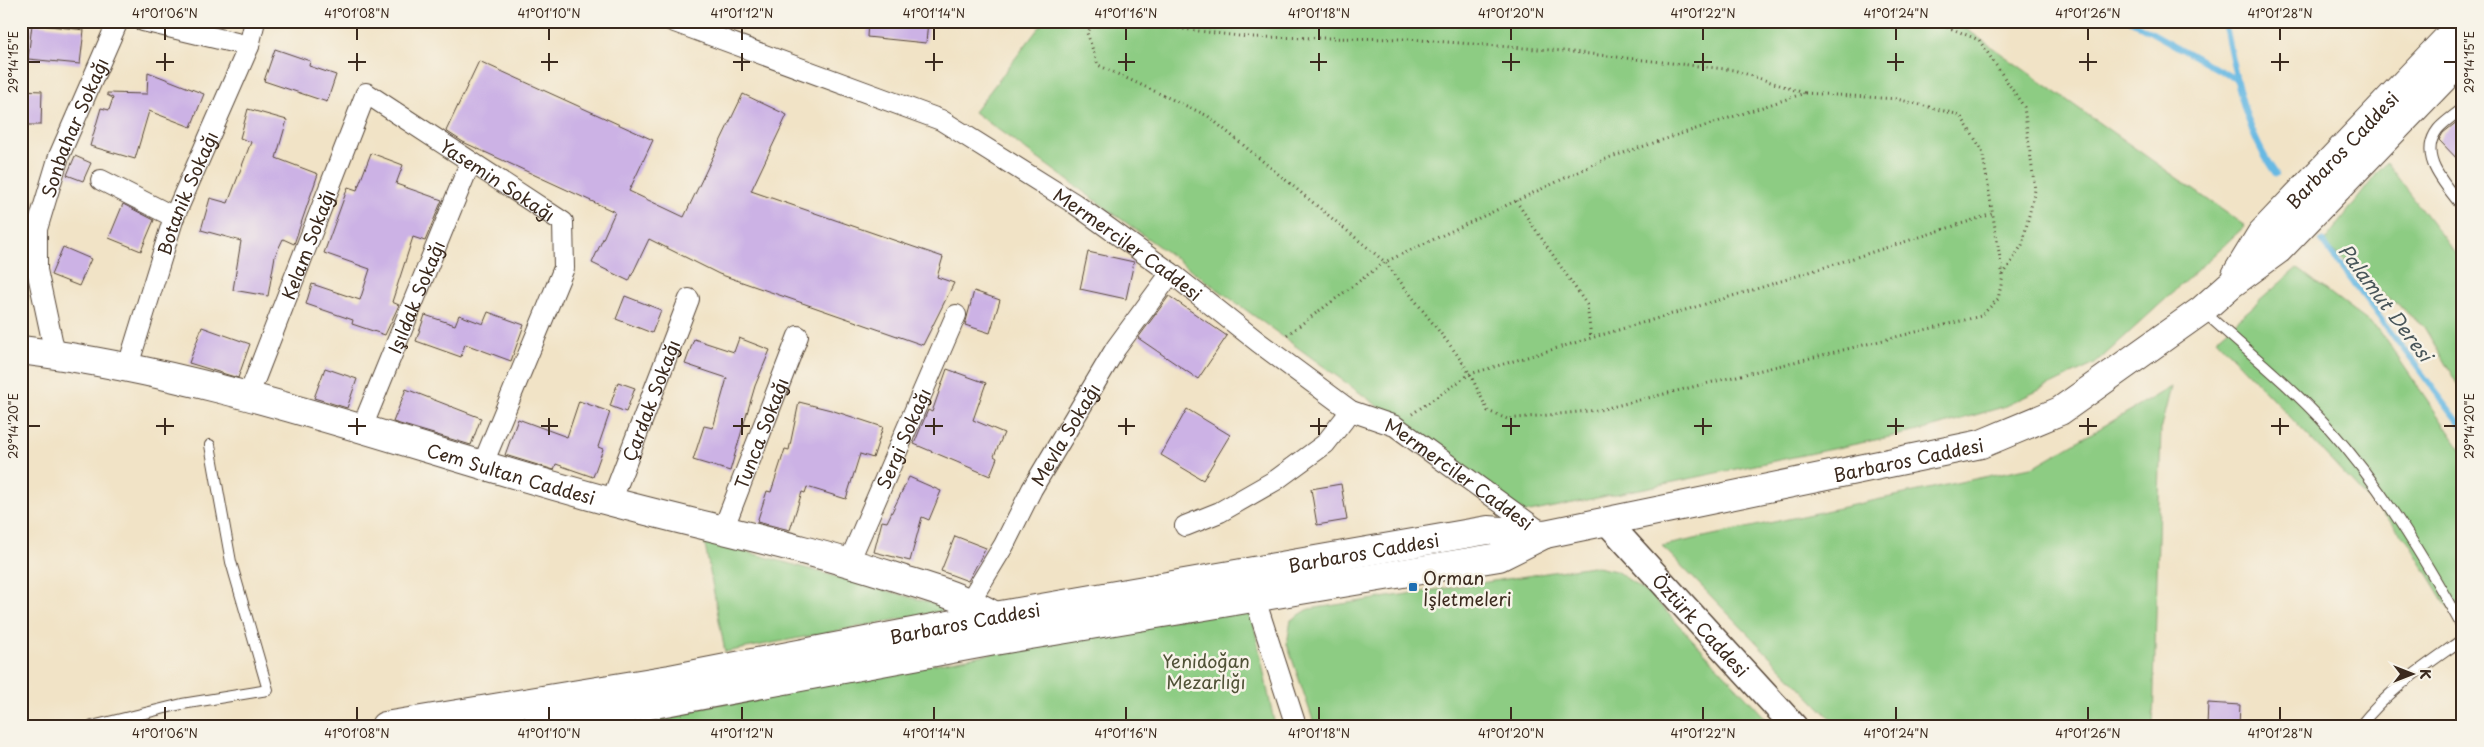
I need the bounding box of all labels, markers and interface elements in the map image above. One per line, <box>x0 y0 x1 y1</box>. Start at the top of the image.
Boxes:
text: 41°01'06"N <box>132 4 198 22</box>
text: 41°01'08"N <box>324 4 390 22</box>
text: 41°01'10"N <box>517 4 581 22</box>
text: 41°01'12"N <box>711 4 773 22</box>
text: 41°01'14"N <box>903 4 965 22</box>
text: 41°01'16"N <box>1095 4 1157 22</box>
text: 41°01'18"N <box>1288 4 1350 22</box>
text: 41°01'20"N <box>1478 4 1544 22</box>
text: 41°01'22"N <box>1670 4 1736 22</box>
text: 41°01'24"N <box>1863 4 1929 22</box>
text: 41°01'26"N <box>2055 4 2121 22</box>
text: 41°01'28"N <box>2247 4 2313 22</box>
text: 29°14'15"E <box>4 31 22 93</box>
text: 29°14'15"E <box>2460 31 2478 93</box>
street label: Sonbahar Sokağı <box>34 53 114 201</box>
street label: Barbaros Caddesi <box>2279 85 2404 214</box>
street label: Botanik Sokağı <box>150 127 224 258</box>
street label: Yasemin Sokağı <box>435 132 561 227</box>
street label: Mermerciler Caddesi <box>1049 180 1208 307</box>
street label: Kelam Sokağı <box>274 185 341 303</box>
street label: Işıldak Sokağı <box>380 236 451 357</box>
water label: Palamut Deresi <box>2332 237 2441 369</box>
street label: Çardak Sokağı <box>614 335 686 465</box>
street label: Tunca Sokağı <box>727 373 794 493</box>
street label: Mevla Sokağı <box>1024 378 1106 491</box>
street label: Sergi Sokağı <box>869 383 937 493</box>
text: 29°14'20"E <box>4 393 22 459</box>
text: 29°14'20"E <box>2460 393 2478 459</box>
street label: Mermerciler Caddesi <box>1382 410 1539 536</box>
street label: Barbaros Caddesi <box>1831 430 1986 488</box>
street label: Cem Sultan Caddesi <box>424 435 599 510</box>
street label: Barbaros Caddesi <box>1286 525 1441 578</box>
place label: Orman İşletmeleri <box>1423 564 1512 612</box>
street label: Öztürk Caddesi <box>1647 567 1756 683</box>
marker: Orman İşletmeleri <box>1407 581 1419 593</box>
street label: Barbaros Caddesi <box>887 595 1042 650</box>
park label: Yenidoğan Mezarlığı <box>1162 647 1250 695</box>
north arrow <box>2386 650 2436 700</box>
text: K <box>2415 669 2436 679</box>
text: 41°01'06"N <box>132 724 198 742</box>
text: 41°01'08"N <box>324 724 390 742</box>
text: 41°01'10"N <box>517 724 581 742</box>
text: 41°01'12"N <box>711 724 773 742</box>
text: 41°01'14"N <box>903 724 965 742</box>
text: 41°01'16"N <box>1095 724 1157 742</box>
text: 41°01'18"N <box>1288 724 1350 742</box>
text: 41°01'20"N <box>1478 724 1544 742</box>
text: 41°01'22"N <box>1670 724 1736 742</box>
text: 41°01'24"N <box>1863 724 1929 742</box>
text: 41°01'26"N <box>2055 724 2121 742</box>
text: 41°01'28"N <box>2247 724 2313 742</box>

